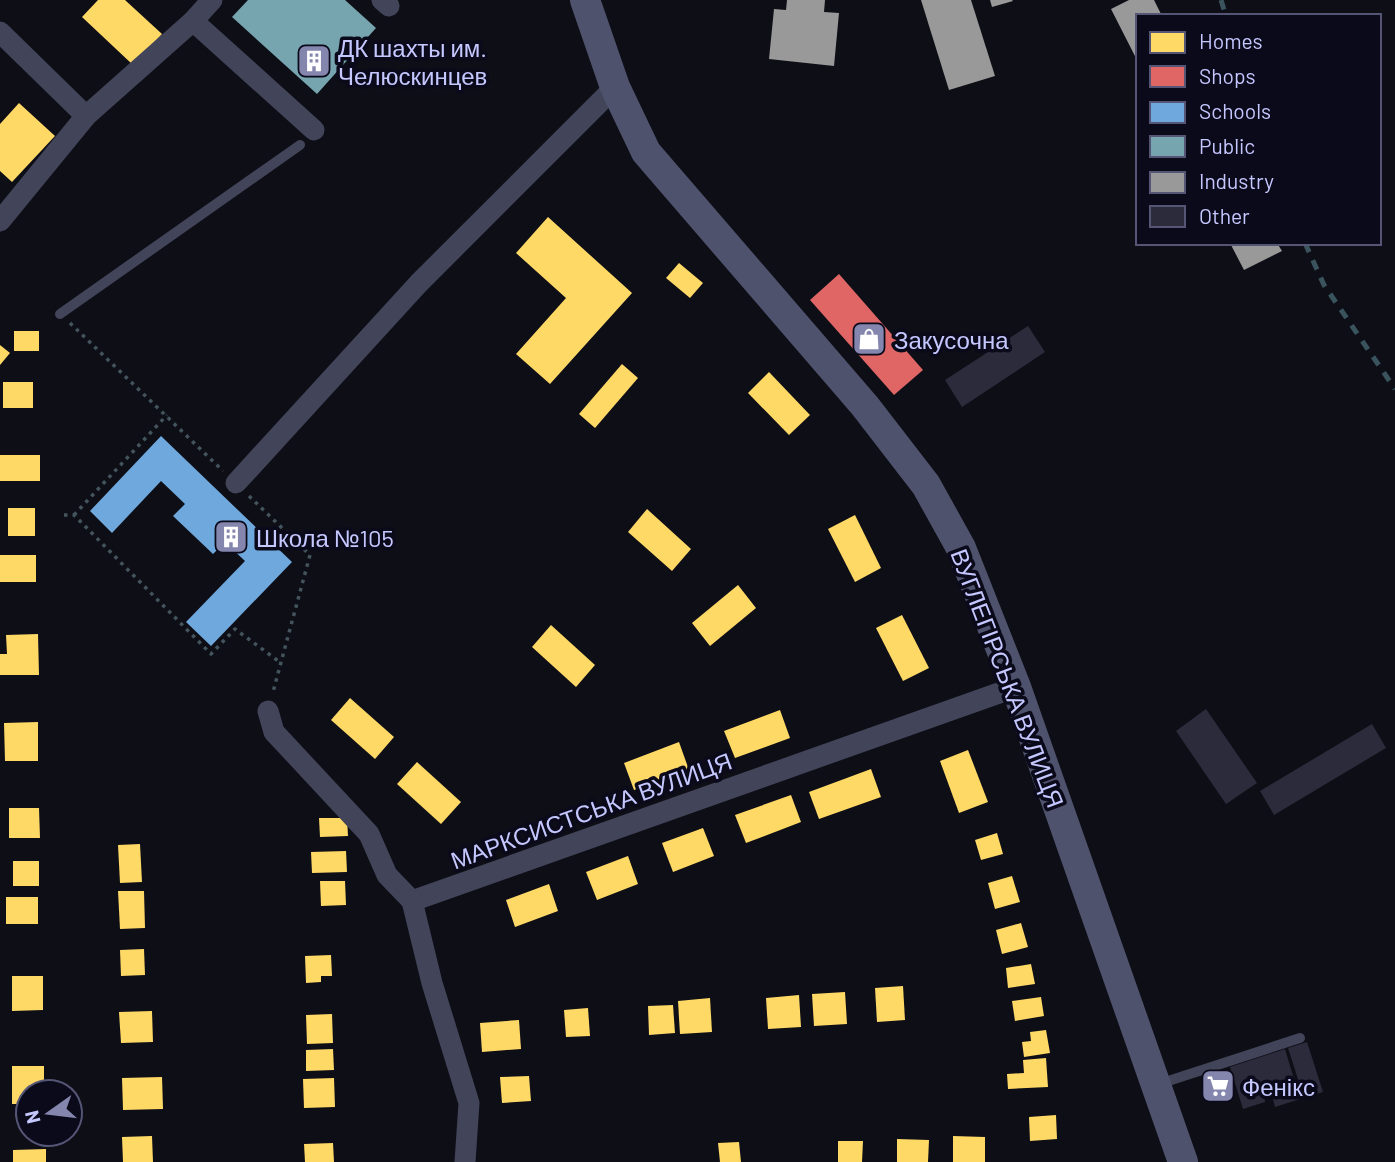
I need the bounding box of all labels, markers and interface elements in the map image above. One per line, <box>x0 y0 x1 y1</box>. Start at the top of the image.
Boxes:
legend <box>1136 14 1381 245</box>
text: Homes <box>1199 28 1263 53</box>
place label: ДК шахты им. Челюскинцев <box>338 33 487 90</box>
building icon: ДК шахты им. Челюскинцев <box>295 42 333 80</box>
text: Shops <box>1199 63 1256 88</box>
text: Schools <box>1199 98 1271 123</box>
text: Public <box>1199 133 1255 158</box>
text: Industry <box>1199 168 1274 193</box>
text: Other <box>1199 203 1250 228</box>
shop icon: Закусочна <box>850 320 888 358</box>
place label: Закусочна <box>894 325 1009 354</box>
building icon: Школа №105 <box>212 518 250 556</box>
place label: Школа №105 <box>256 523 394 552</box>
street label: ВУГЛЕГІРСЬКА ВУЛИЦЯ <box>945 544 1071 812</box>
street label: МАРКСИСТСЬКА ВУЛИЦЯ <box>446 746 736 874</box>
supermarket icon: Фенікс <box>1199 1067 1237 1105</box>
place label: Фенікс <box>1242 1072 1315 1101</box>
north arrow <box>14 1078 84 1148</box>
text: N <box>19 1108 45 1126</box>

